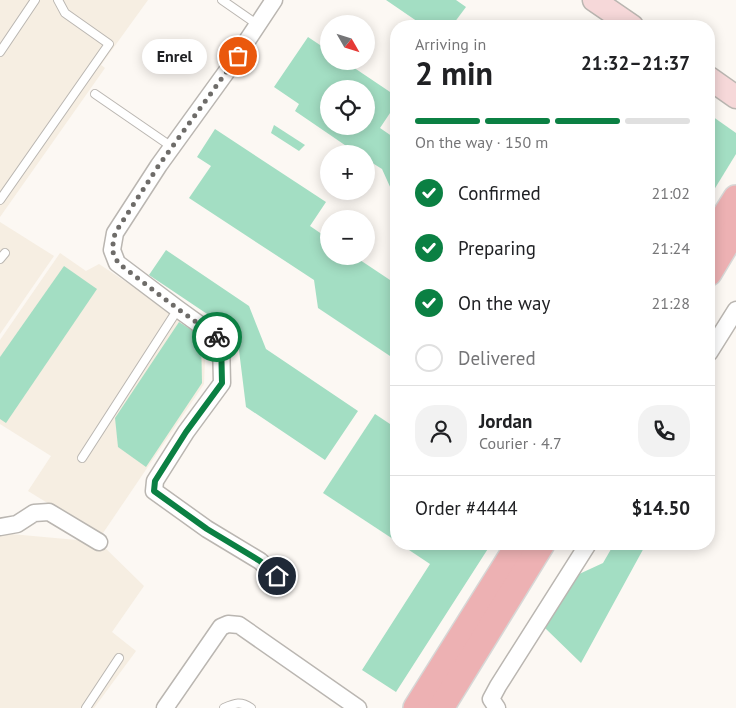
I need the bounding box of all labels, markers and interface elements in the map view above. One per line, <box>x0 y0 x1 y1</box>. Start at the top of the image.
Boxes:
north arrow <box>320 15 375 70</box>
map controls <box>320 15 375 265</box>
text: Arriving in <box>415 34 486 54</box>
pin <box>217 35 259 77</box>
callout: Enrel <box>143 38 208 74</box>
icon: bag <box>224 42 252 70</box>
text: Enrel <box>157 46 192 66</box>
text: 21:32–21:37 <box>581 51 690 75</box>
text: 2 min <box>415 52 493 94</box>
button: locate <box>320 80 375 135</box>
text: On the way · 150 m <box>415 132 548 152</box>
button: + <box>320 145 375 200</box>
icon: check <box>415 179 443 207</box>
text: Confirmed <box>458 181 541 205</box>
text: 21:02 <box>652 183 690 203</box>
button: − <box>320 210 375 265</box>
icon: check <box>415 234 443 262</box>
text: Preparing <box>458 236 536 260</box>
text: 21:24 <box>652 238 690 258</box>
icon: check <box>415 289 443 317</box>
text: On the way <box>458 291 550 315</box>
text: 21:28 <box>652 293 690 313</box>
courier <box>192 312 242 362</box>
icon: bike <box>203 323 231 351</box>
text: Delivered <box>458 346 536 370</box>
button: person <box>415 405 467 457</box>
button: phone <box>638 405 690 457</box>
text: Jordan <box>479 409 532 433</box>
text: Courier · 4.7 <box>479 433 562 453</box>
text: Order #4444 <box>415 496 518 520</box>
text: $14.50 <box>631 496 690 520</box>
pin <box>256 555 298 597</box>
icon: home <box>263 562 291 590</box>

